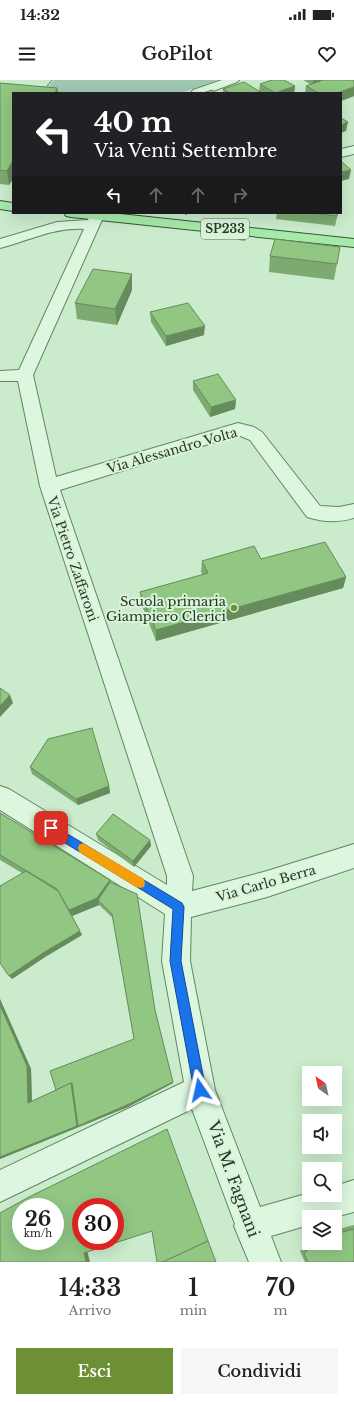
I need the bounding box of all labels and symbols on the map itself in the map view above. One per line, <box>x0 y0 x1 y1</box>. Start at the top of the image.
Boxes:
road number: SP233 <box>201 219 249 239</box>
street label: Via Alessandro Volta <box>104 423 240 478</box>
street label: Via Pietro Zaffaroni <box>43 493 102 624</box>
place label: Scuola primaria Giampiero Clerici <box>106 593 227 625</box>
marker: Scuola primaria Giampiero Clerici <box>229 603 239 613</box>
pin <box>34 811 68 845</box>
street label: Via Carlo Berra <box>214 861 319 906</box>
north arrow <box>302 1066 342 1106</box>
position arrow <box>179 1069 221 1111</box>
street label: Via M. Fagnani <box>203 1117 265 1240</box>
speed limit sign: 30 <box>72 1198 124 1250</box>

